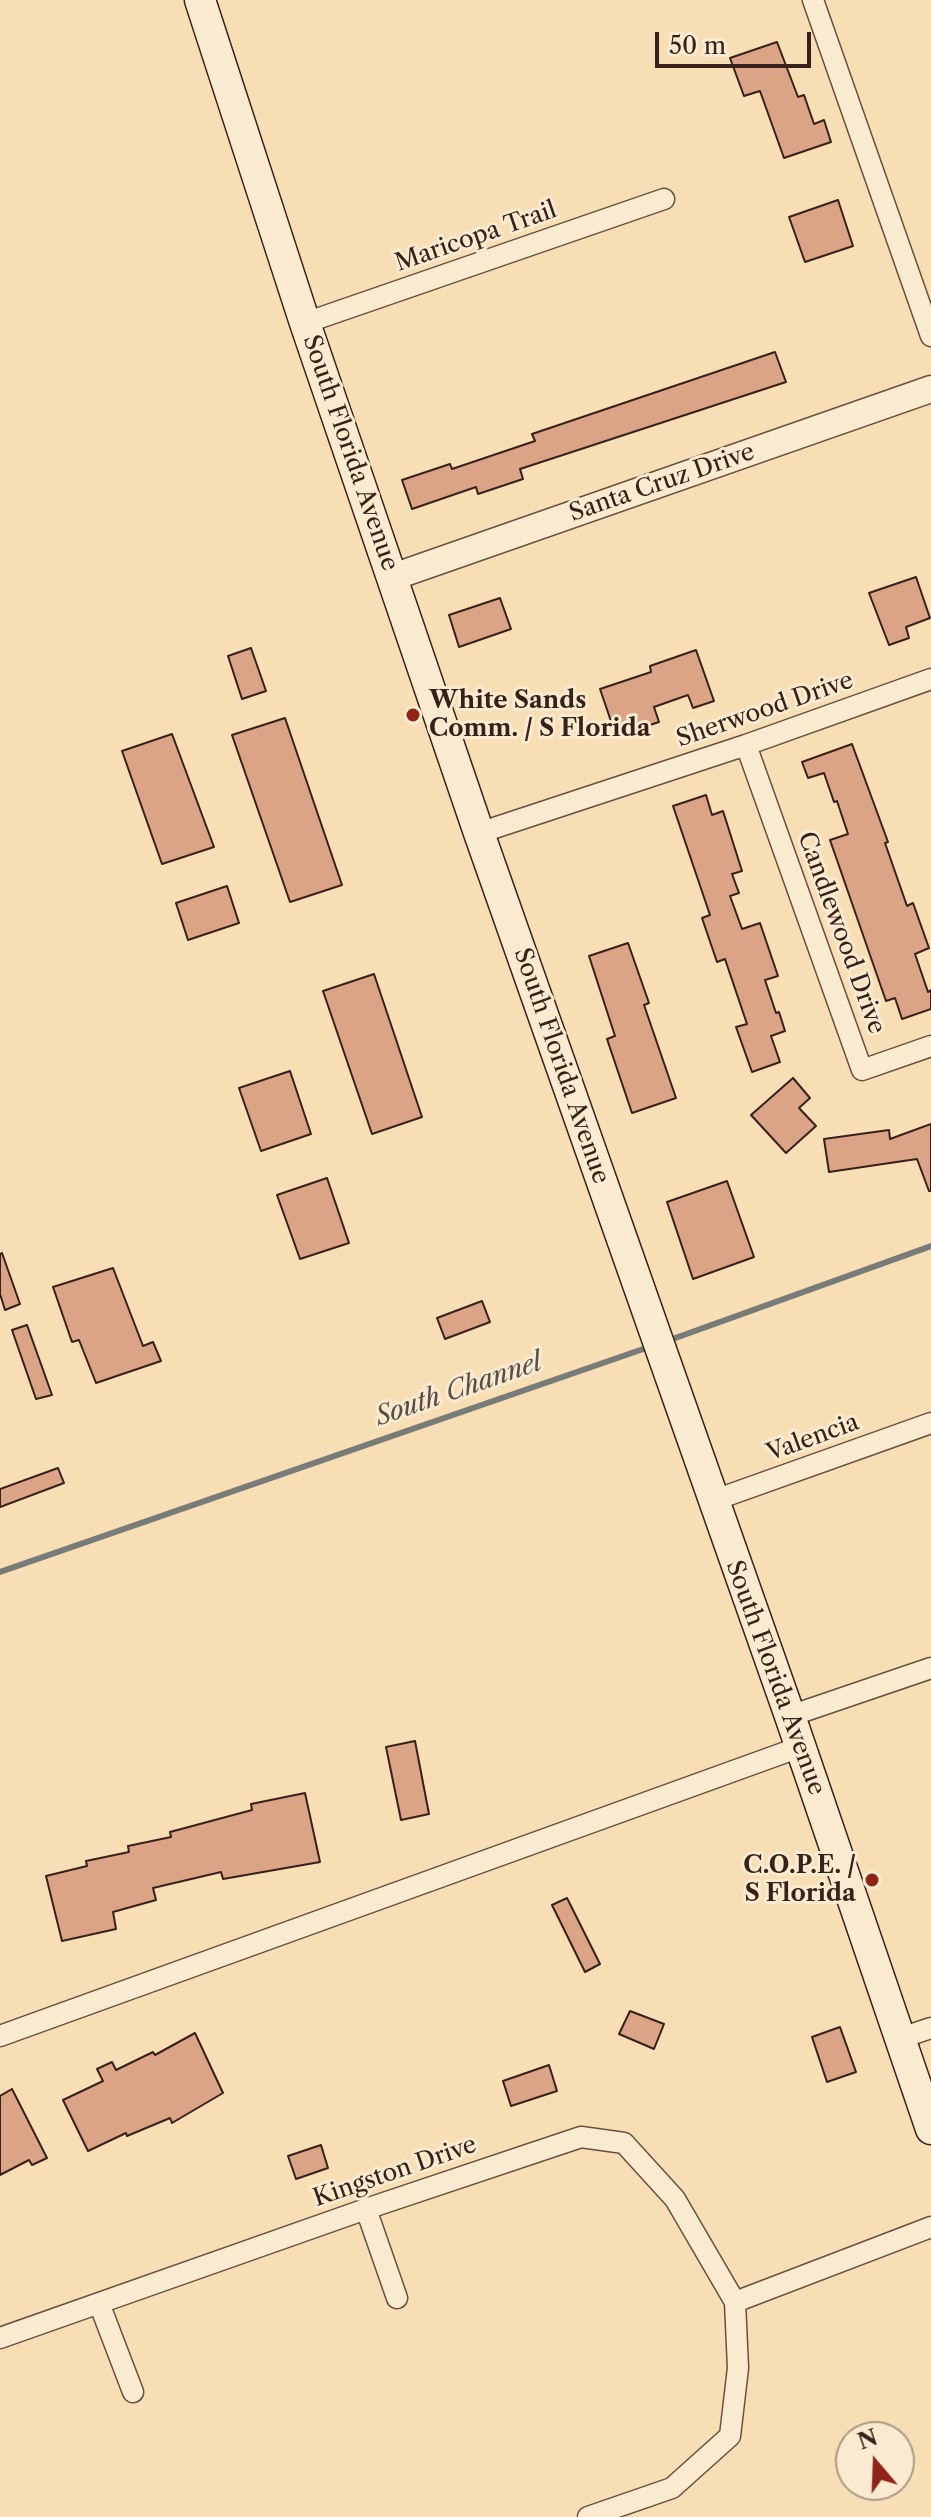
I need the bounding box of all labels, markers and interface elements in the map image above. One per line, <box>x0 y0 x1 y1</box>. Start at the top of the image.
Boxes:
scale bar <box>659 16 815 66</box>
text: 50 m <box>669 31 726 60</box>
street label: Maricopa Trail <box>391 196 561 278</box>
street label: South Florida Avenue <box>296 331 404 575</box>
street label: Santa Cruz Drive <box>566 438 758 528</box>
street label: Sherwood Drive <box>673 666 857 754</box>
place label: White Sands Comm. / S Florida <box>429 687 651 743</box>
marker: White Sands Comm. / S Florida <box>404 706 422 724</box>
street label: Candlewood Drive <box>791 828 891 1038</box>
street label: South Florida Avenue <box>507 944 615 1188</box>
water label: South Channel <box>372 1347 546 1433</box>
street label: Valencia <box>763 1408 863 1468</box>
street label: South Florida Avenue <box>719 1557 831 1799</box>
place label: C.O.P.E. / S Florida <box>743 1852 856 1908</box>
marker: C.O.P.E. / S Florida <box>863 1871 881 1889</box>
street label: Kingston Drive <box>309 2131 481 2213</box>
north arrow <box>835 2421 915 2501</box>
text: N <box>854 2424 881 2456</box>

